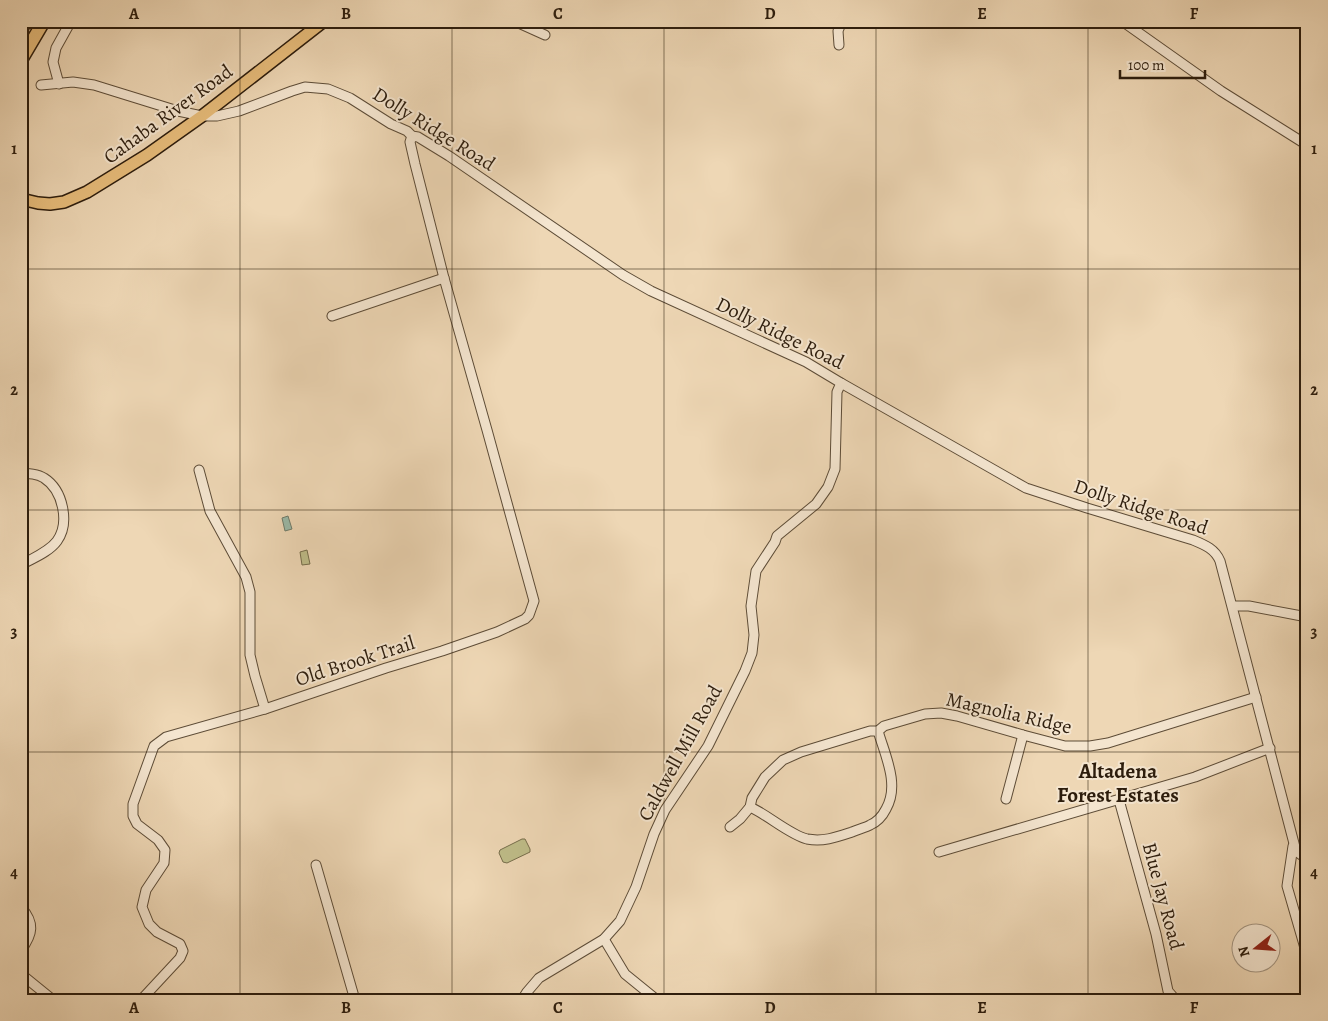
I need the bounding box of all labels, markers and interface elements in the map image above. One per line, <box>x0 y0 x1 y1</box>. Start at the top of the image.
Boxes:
text: A <box>128 3 140 25</box>
text: B <box>341 3 351 25</box>
text: C <box>553 3 563 25</box>
text: D <box>764 3 776 25</box>
text: E <box>977 3 987 25</box>
text: F <box>1190 3 1199 25</box>
scale bar <box>1120 48 1206 80</box>
text: 100 m <box>1128 55 1165 75</box>
street label: Cahaba River Road <box>98 58 238 170</box>
street label: Dolly Ridge Road <box>368 81 501 178</box>
text: 1 <box>11 138 17 160</box>
text: 1 <box>1311 138 1317 160</box>
street label: Dolly Ridge Road <box>711 290 849 376</box>
text: 2 <box>10 379 18 401</box>
text: 2 <box>1310 379 1318 401</box>
street label: Dolly Ridge Road <box>1070 473 1212 541</box>
text: 3 <box>11 621 18 643</box>
text: 3 <box>1311 621 1318 643</box>
street label: Old Brook Trail <box>292 629 418 693</box>
street label: Caldwell Mill Road <box>631 680 729 826</box>
street label: Magnolia Ridge <box>944 685 1075 741</box>
district label: Altadena Forest Estates <box>1057 757 1179 809</box>
street label: Blue Jay Road <box>1136 839 1190 953</box>
text: 4 <box>10 862 18 884</box>
text: 4 <box>1310 862 1318 884</box>
north arrow <box>1230 924 1280 974</box>
text: N <box>1233 944 1255 959</box>
text: A <box>128 997 140 1019</box>
text: B <box>341 997 351 1019</box>
text: C <box>553 997 563 1019</box>
text: D <box>764 997 776 1019</box>
text: E <box>977 997 987 1019</box>
text: F <box>1190 997 1199 1019</box>

